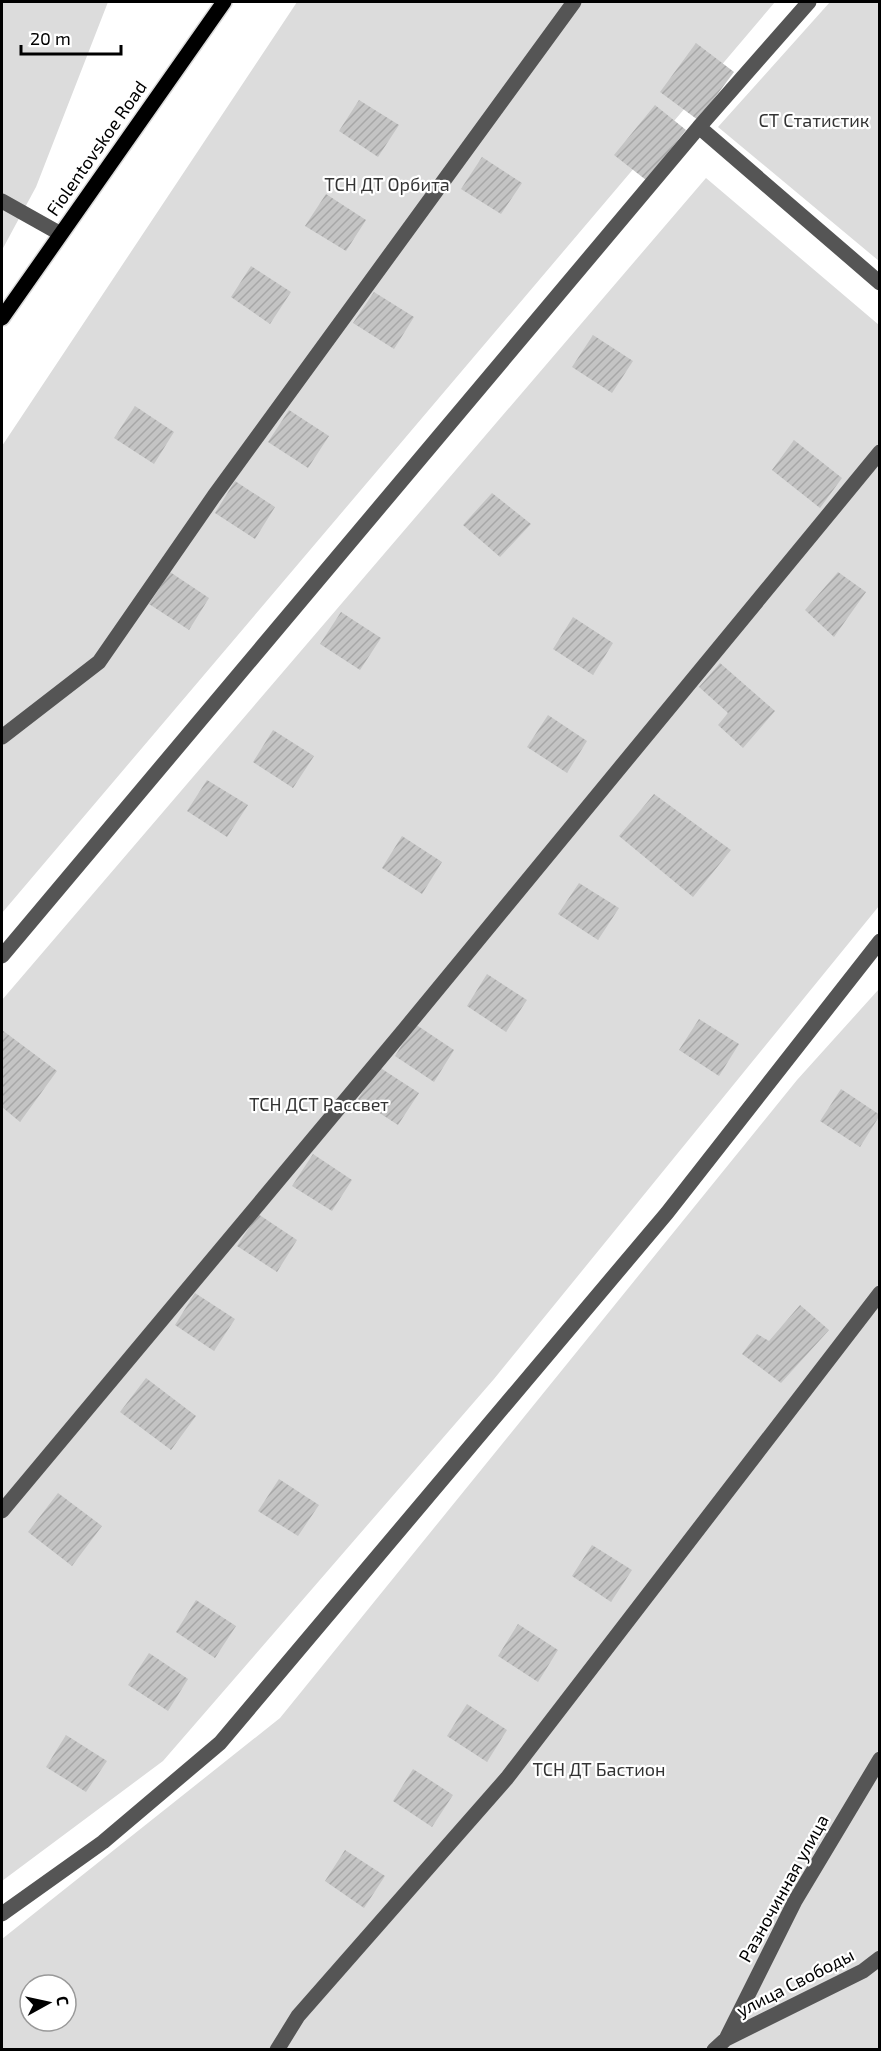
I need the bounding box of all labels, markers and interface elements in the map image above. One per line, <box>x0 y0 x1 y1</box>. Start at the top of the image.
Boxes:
scale bar <box>21 18 122 56</box>
text: 20 m <box>30 27 71 49</box>
street label: Fiolentovskoe Road <box>41 76 151 220</box>
park label: СТ Статистик <box>758 109 870 131</box>
park label: ТСН ДТ Орбита <box>324 173 450 195</box>
park label: ТСН ДСТ Рассвет <box>249 1093 389 1115</box>
park label: ТСН ДТ Бастион <box>533 1758 665 1780</box>
street label: Разночинная улица <box>733 1810 833 1966</box>
street label: улица Свободы <box>733 1943 857 2021</box>
north arrow <box>18 1973 78 2033</box>
text: С <box>53 1995 73 2007</box>

